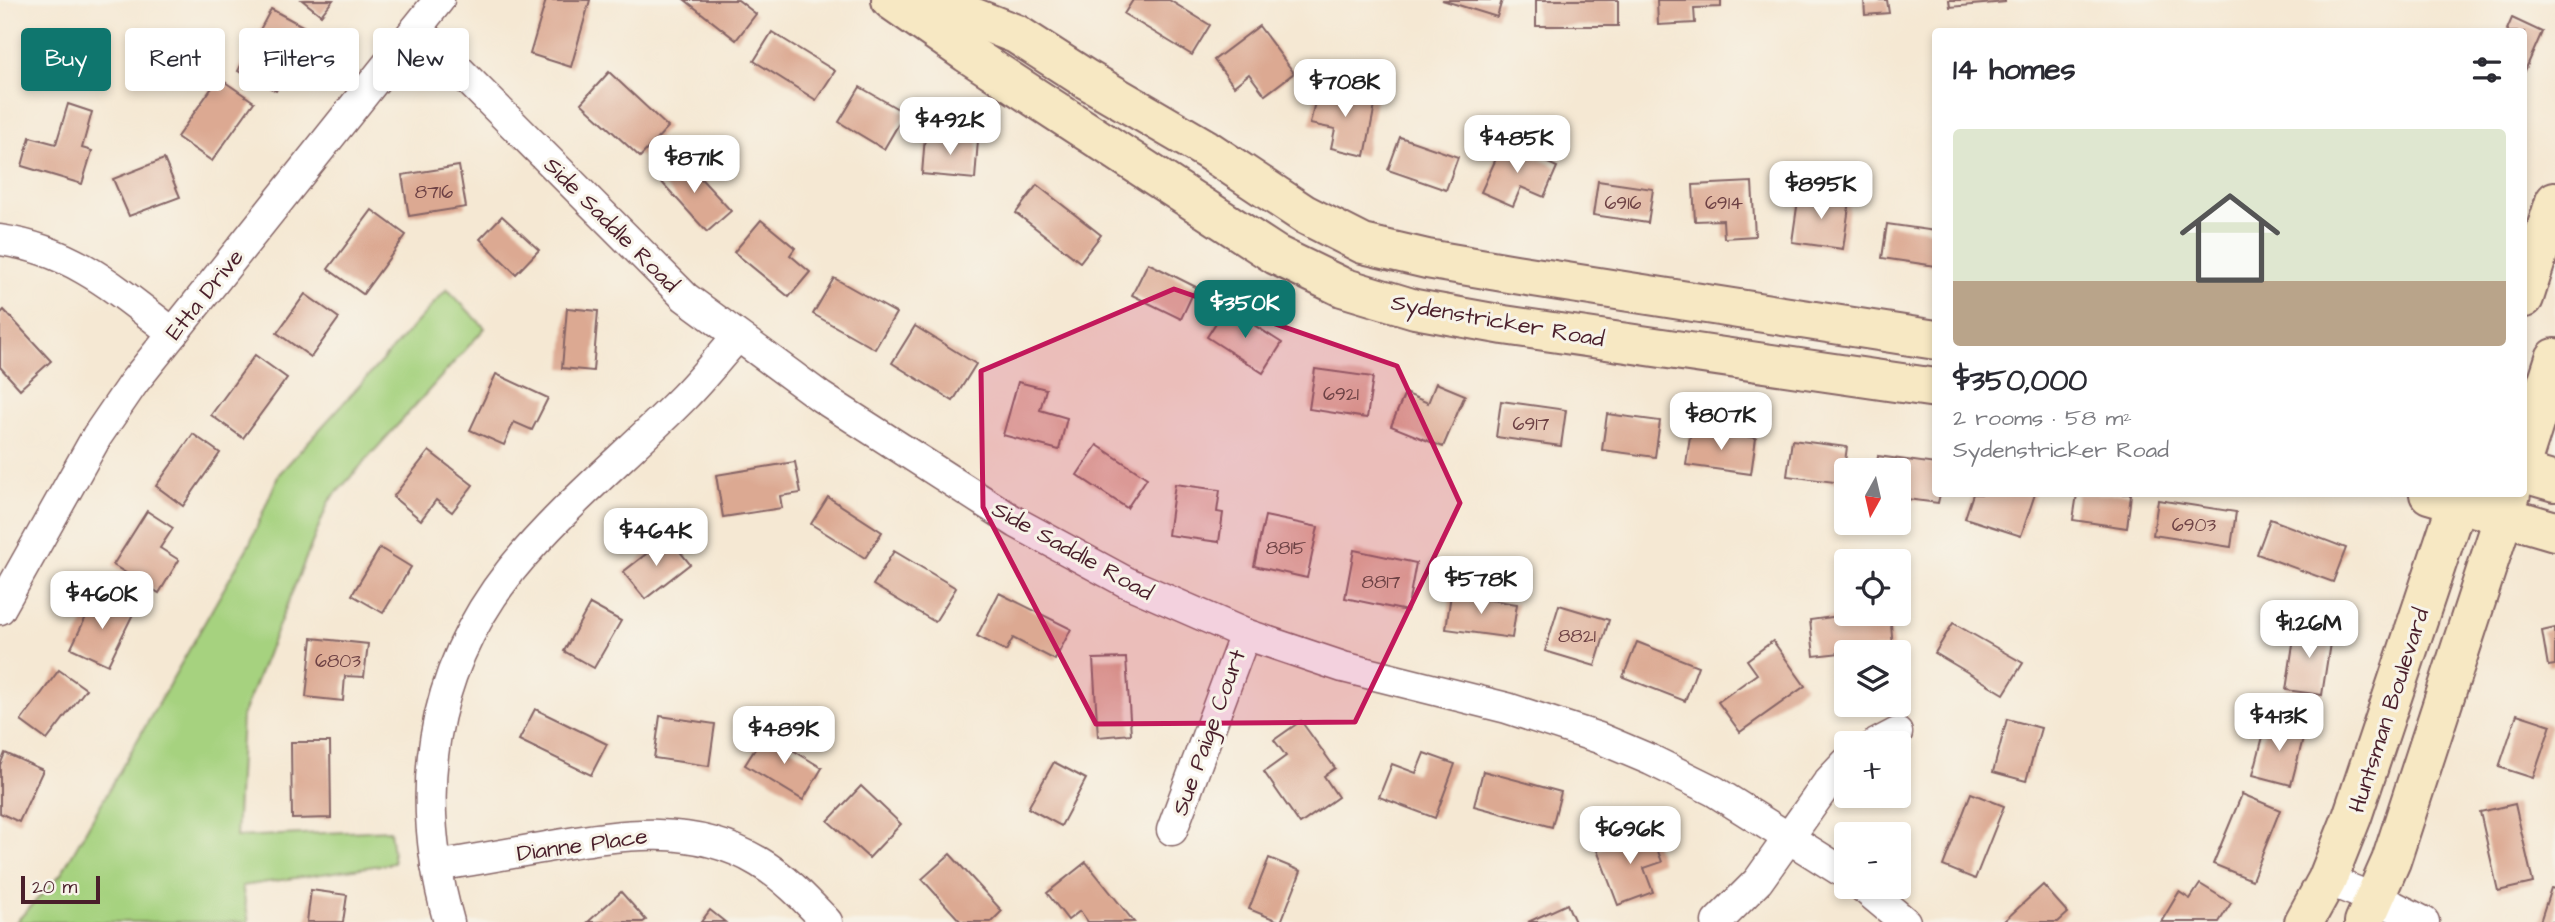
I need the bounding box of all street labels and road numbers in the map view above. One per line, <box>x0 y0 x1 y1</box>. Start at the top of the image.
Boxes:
street label: Side Saddle Road <box>536 150 686 300</box>
street label: Etta Drive <box>158 242 251 347</box>
street label: Sydenstricker Road <box>1389 286 1607 357</box>
street label: Side Saddle Road <box>986 493 1159 609</box>
street label: Huntsman Boulevard <box>2341 604 2437 817</box>
street label: Sue Paige Court <box>1164 644 1255 820</box>
street label: Dianne Place <box>515 820 650 870</box>

